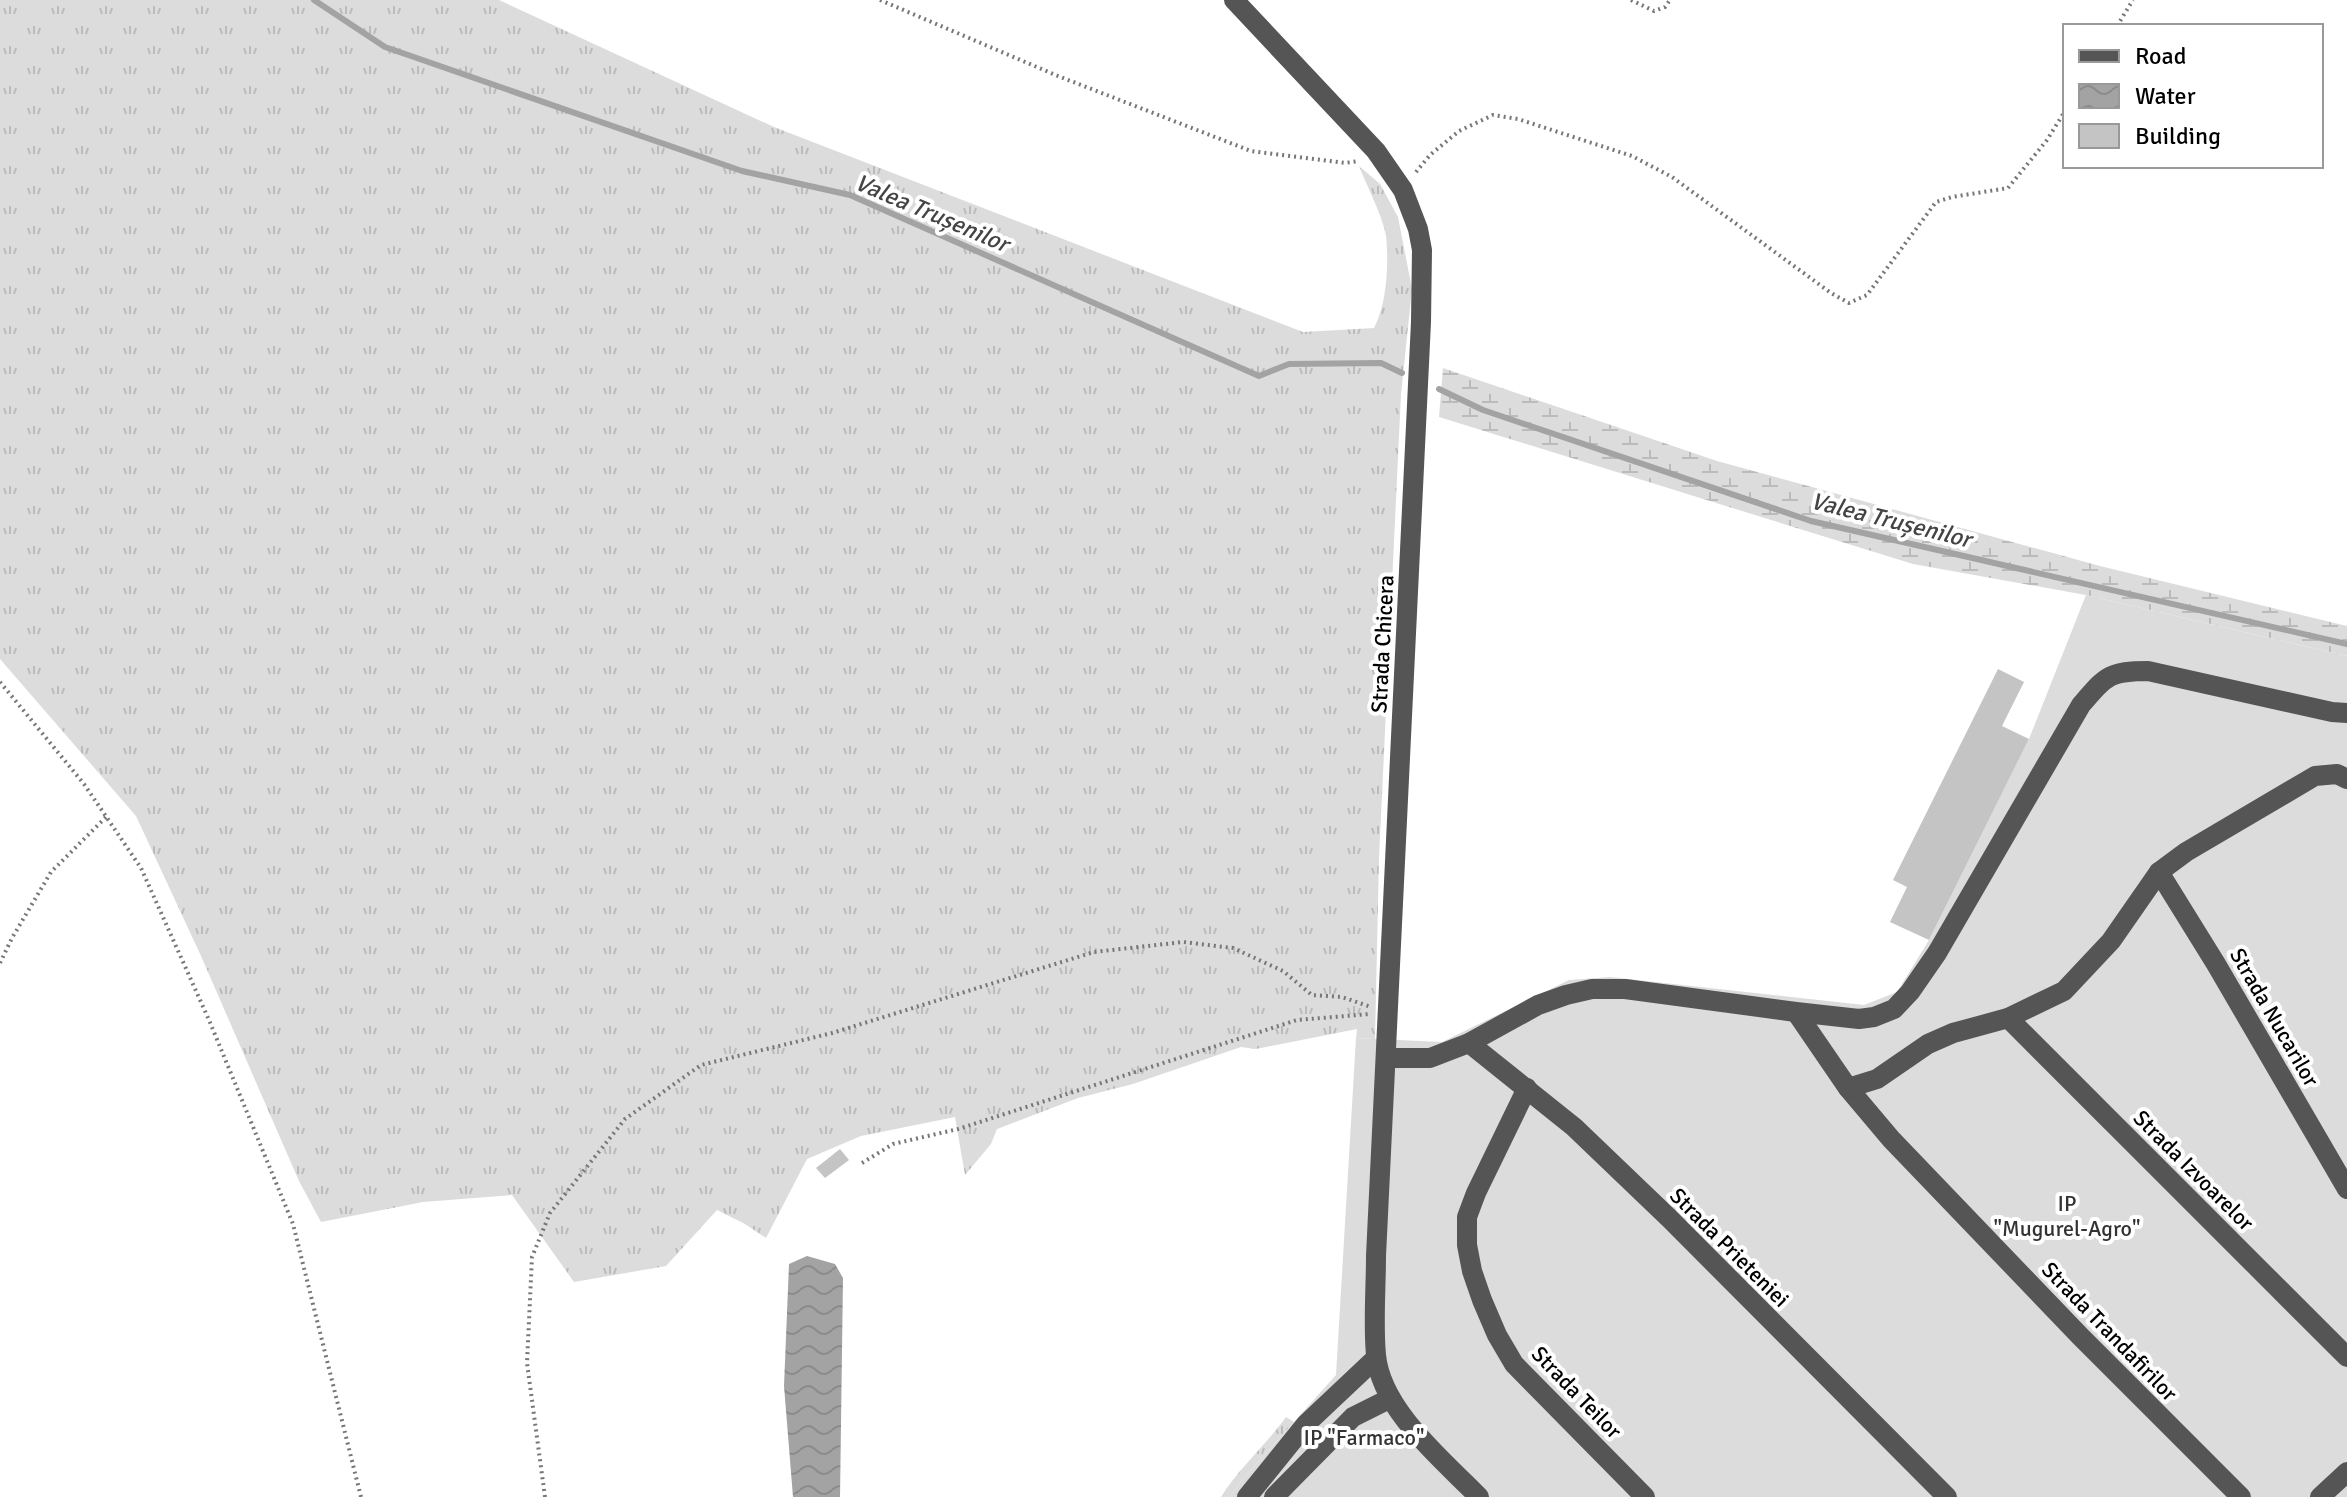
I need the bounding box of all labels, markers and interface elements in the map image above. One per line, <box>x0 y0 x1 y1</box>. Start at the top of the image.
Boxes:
legend <box>2063 24 2323 168</box>
text: Road <box>2135 41 2186 71</box>
text: Water <box>2135 81 2196 111</box>
text: Building <box>2135 121 2221 151</box>
water label: Valea Trușenilor <box>851 167 1016 260</box>
water label: Valea Trușenilor <box>1808 486 1977 555</box>
street label: Strada Chicera <box>1365 574 1400 714</box>
street label: Strada Nucarilor <box>2224 943 2325 1091</box>
street label: Strada Izvoarelor <box>2128 1104 2260 1236</box>
street label: Strada Prieteniei <box>1664 1182 1795 1313</box>
park label: IP "Mugurel-Agro" <box>1993 1190 2141 1242</box>
street label: Strada Trandafirilor <box>2036 1256 2183 1407</box>
street label: Strada Teilor <box>1526 1340 1627 1444</box>
park label: IP "Farmaco" <box>1304 1424 1424 1451</box>

